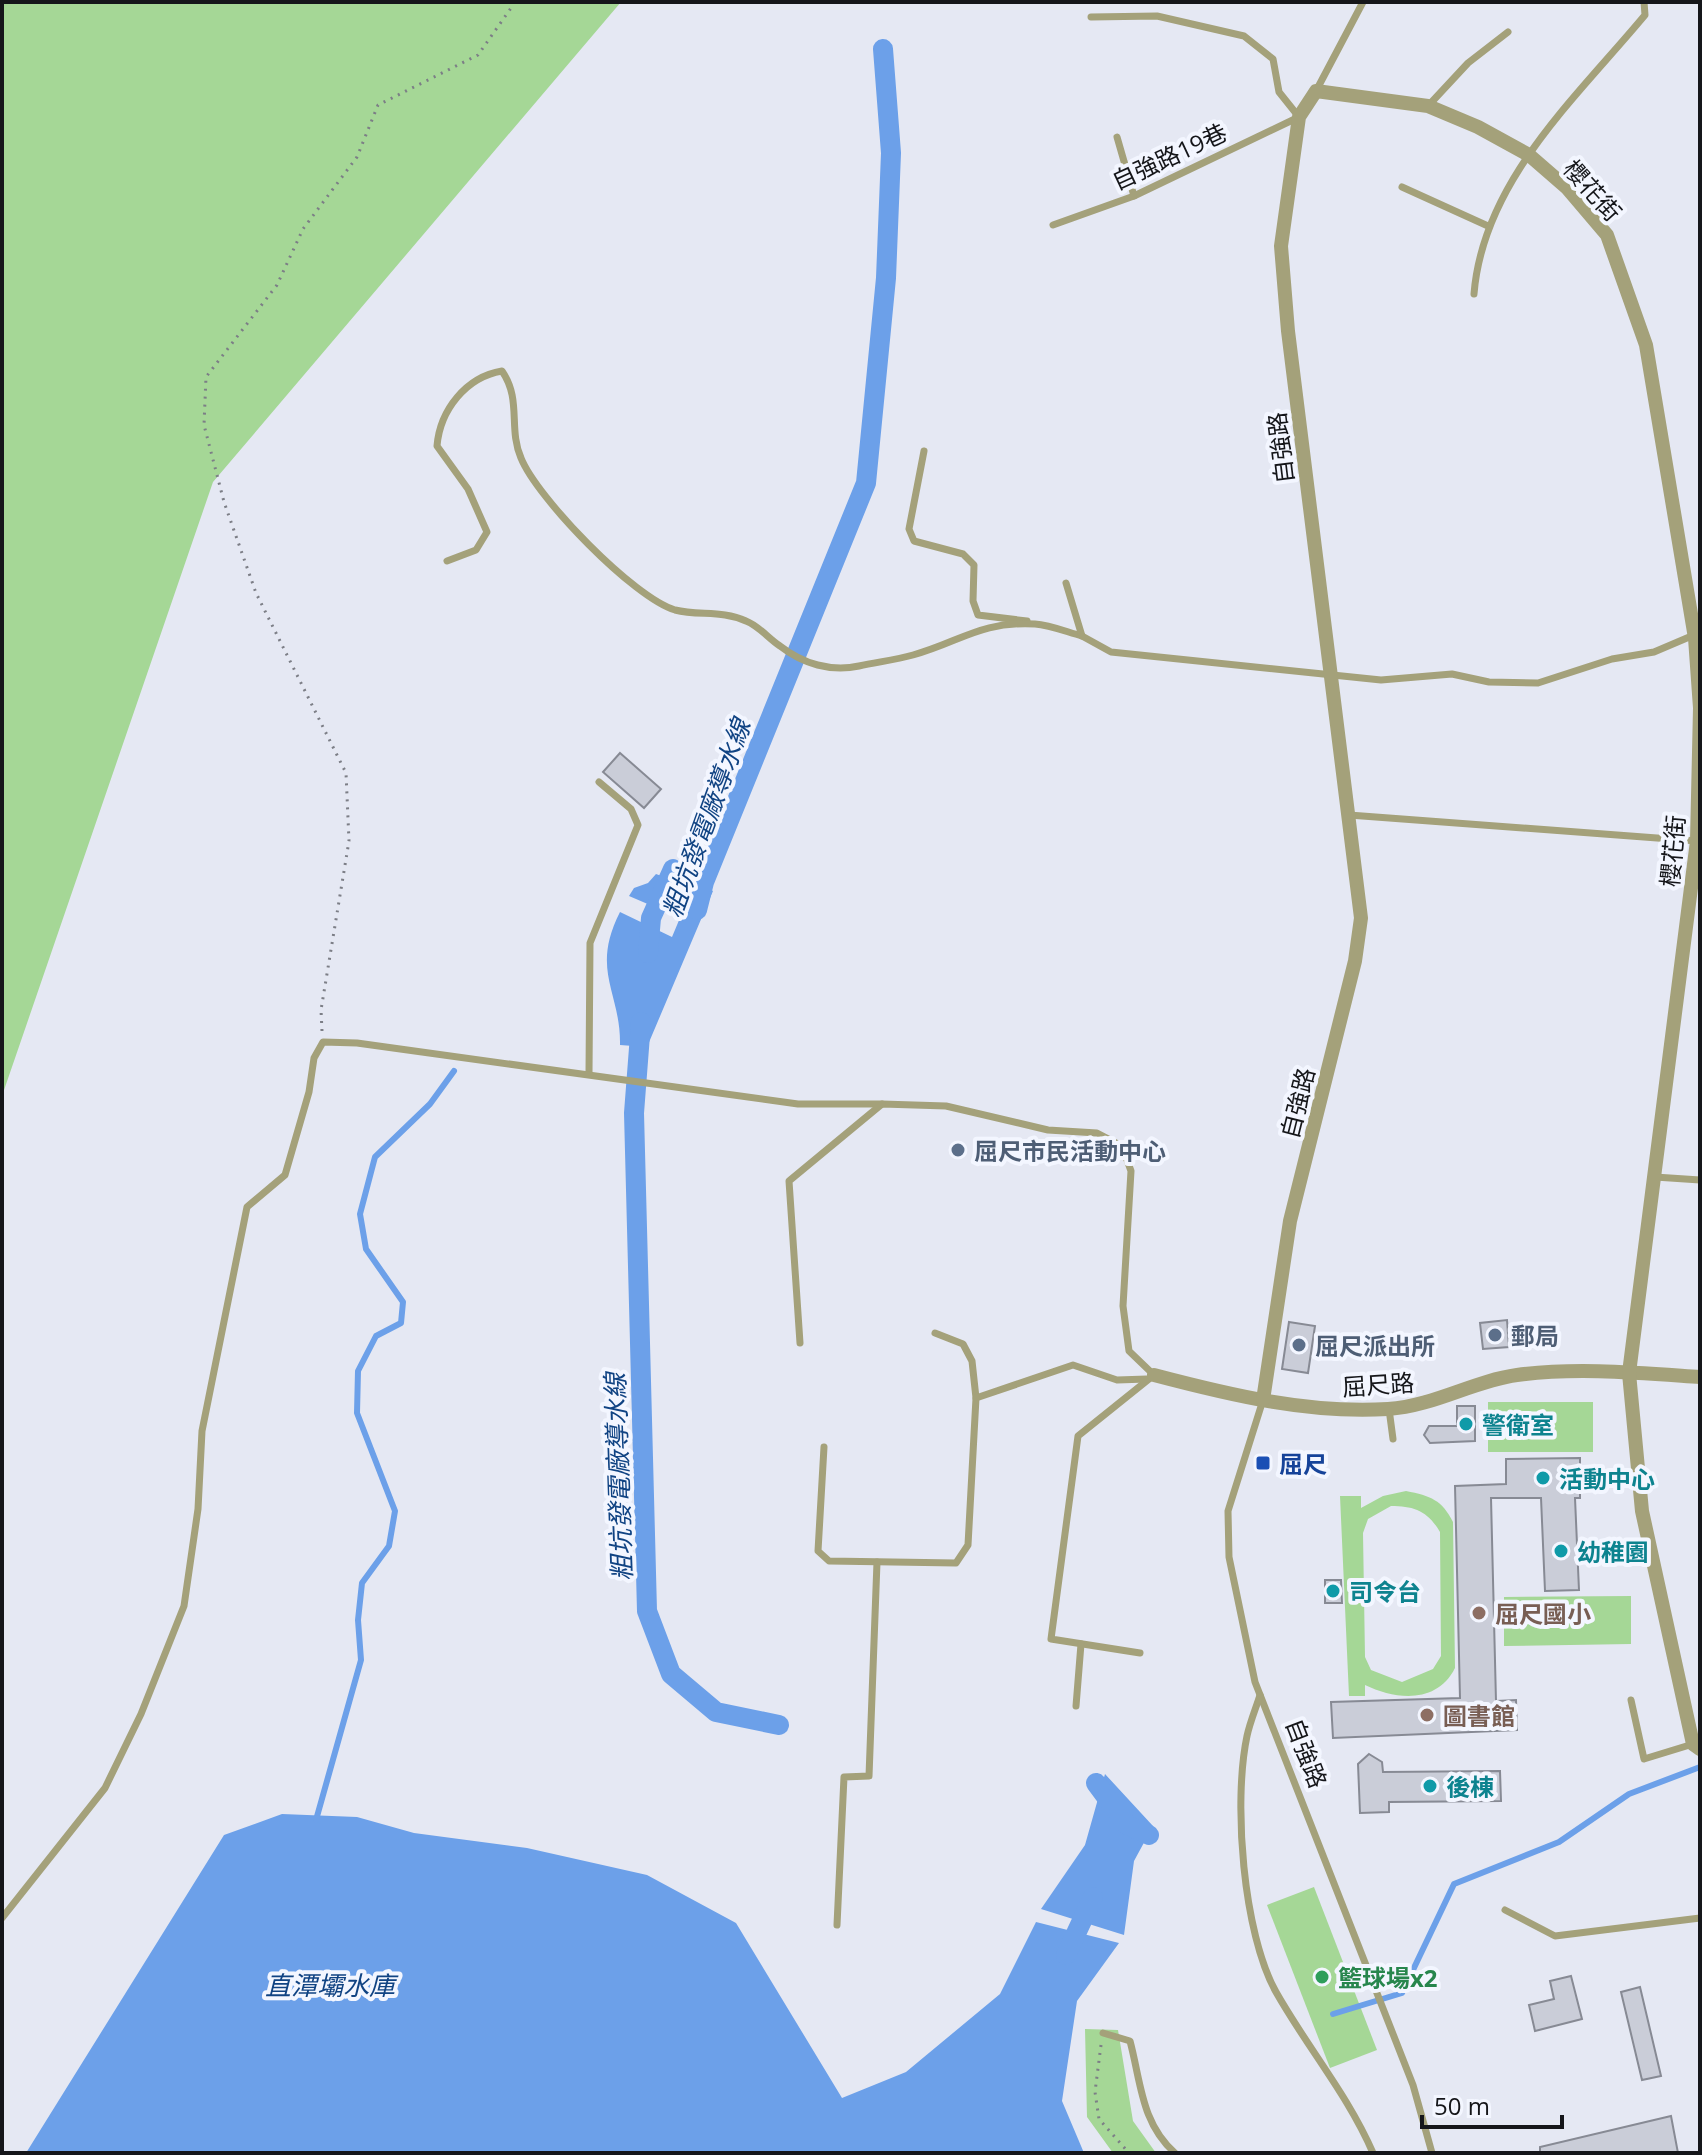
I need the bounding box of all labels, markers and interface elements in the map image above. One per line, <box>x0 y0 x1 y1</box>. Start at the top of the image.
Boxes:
street label: 自強路19巷 <box>1106 115 1232 197</box>
street label: 櫻花街 <box>1557 152 1629 228</box>
street label: 自強路 <box>1259 410 1301 486</box>
water label: 粗坑發電廠導水線 <box>654 711 760 922</box>
street label: 櫻花街 <box>1652 814 1692 888</box>
street label: 自強路 <box>1272 1064 1322 1142</box>
place label: 屈尺市民活動中心 <box>974 1134 1166 1167</box>
marker: 屈尺市民活動中心 <box>949 1141 967 1159</box>
place label: 郵局 <box>1511 1319 1559 1352</box>
marker: 郵局 <box>1486 1326 1504 1344</box>
place label: 屈尺派出所 <box>1315 1329 1435 1362</box>
marker: 屈尺派出所 <box>1290 1336 1308 1354</box>
street label: 屈尺路 <box>1341 1365 1415 1403</box>
water label: 粗坑發電廠導水線 <box>596 1369 640 1582</box>
place label: 警衛室 <box>1482 1408 1554 1441</box>
marker: 警衛室 <box>1457 1415 1475 1433</box>
place label: 屈尺 <box>1279 1447 1327 1480</box>
marker: 屈尺 <box>1254 1454 1272 1472</box>
place label: 活動中心 <box>1559 1462 1655 1495</box>
marker: 活動中心 <box>1534 1469 1552 1487</box>
place label: 幼稚園 <box>1577 1535 1649 1568</box>
marker: 幼稚園 <box>1552 1542 1570 1560</box>
place label: 司令台 <box>1349 1575 1421 1608</box>
marker: 司令台 <box>1324 1582 1342 1600</box>
place label: 屈尺國小 <box>1495 1597 1591 1630</box>
marker: 屈尺國小 <box>1470 1604 1488 1622</box>
place label: 圖書館 <box>1443 1699 1515 1732</box>
marker: 圖書館 <box>1418 1706 1436 1724</box>
street label: 自強路 <box>1279 1713 1335 1793</box>
place label: 後棟 <box>1446 1770 1494 1803</box>
marker: 後棟 <box>1421 1777 1439 1795</box>
place label: 籃球場x2 <box>1338 1961 1438 1994</box>
water label: 直潭壩水庫 <box>265 1967 399 2003</box>
marker: 籃球場x2 <box>1313 1968 1331 1986</box>
scale bar <box>1422 2079 1562 2129</box>
text: 50 m <box>1434 2089 1490 2122</box>

